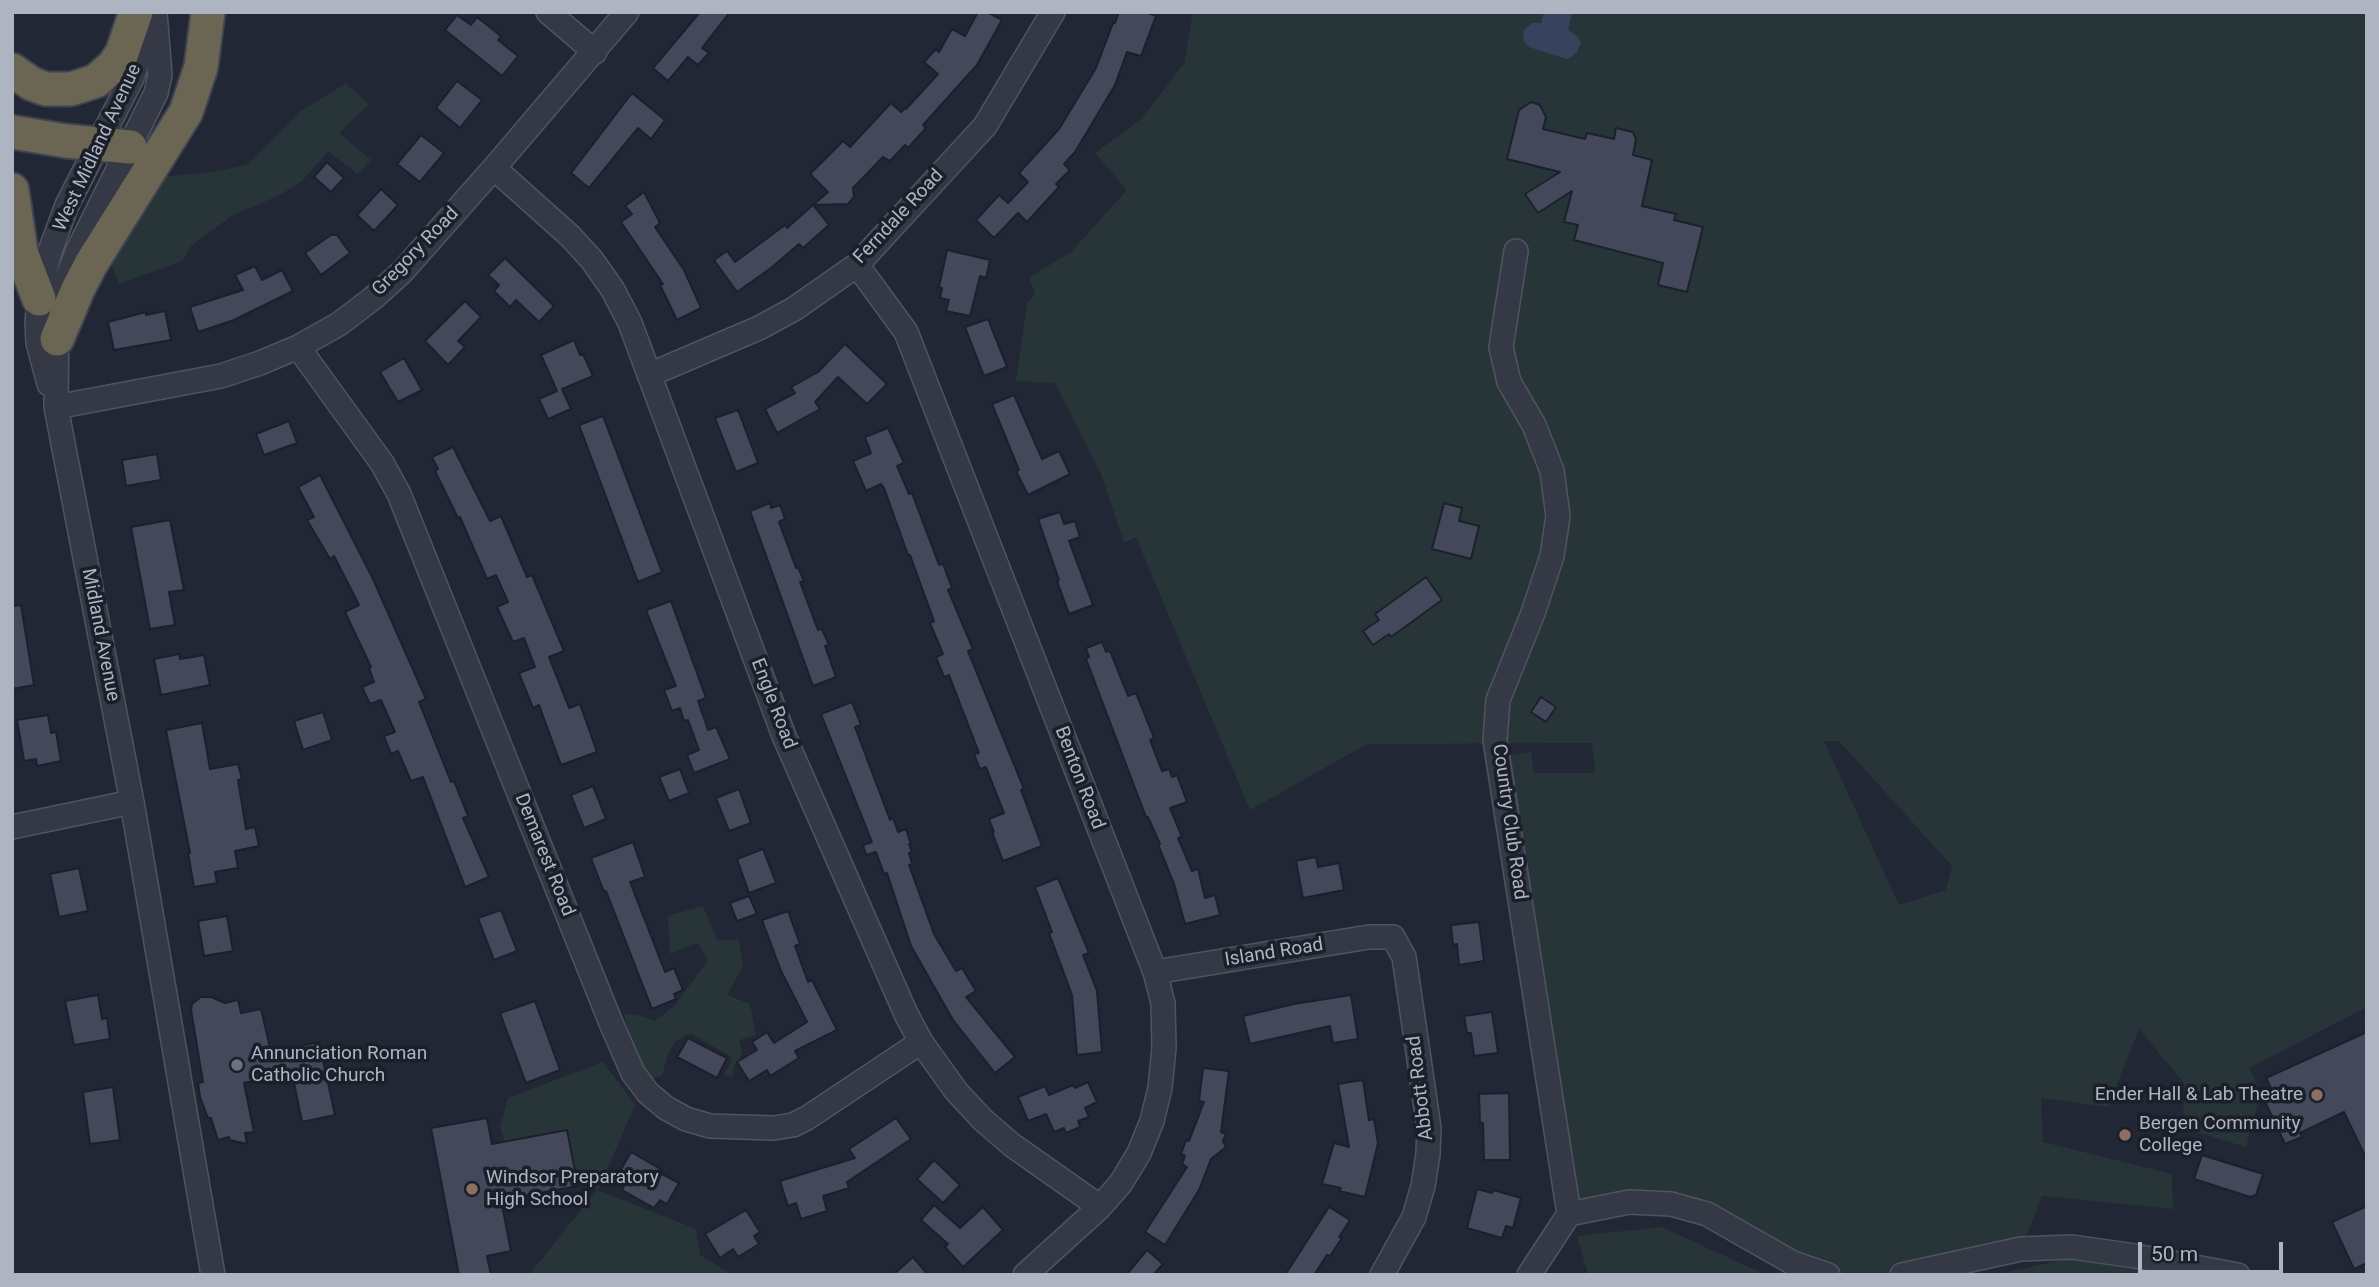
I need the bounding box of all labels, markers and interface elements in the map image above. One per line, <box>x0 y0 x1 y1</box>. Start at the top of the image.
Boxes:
street label: West Midland Avenue <box>49 61 147 235</box>
street label: Ferndale Road <box>849 165 949 269</box>
street label: Gregory Road <box>368 203 464 301</box>
street label: Midland Avenue <box>76 567 124 703</box>
street label: Engle Road <box>745 656 801 752</box>
street label: Benton Road <box>1049 723 1109 833</box>
street label: Country Club Road <box>1487 743 1531 901</box>
street label: Demarest Road <box>509 790 579 920</box>
street label: Island Road <box>1223 934 1325 972</box>
street label: Abbott Road <box>1403 1034 1439 1142</box>
place label: Annunciation Roman Catholic Church <box>251 1043 427 1087</box>
marker: Annunciation Roman Catholic Church <box>229 1057 245 1073</box>
place label: Ender Hall & Lab Theatre <box>2095 1084 2303 1106</box>
marker: Ender Hall & Lab Theatre <box>2309 1087 2325 1103</box>
place label: Bergen Community College <box>2139 1113 2300 1157</box>
marker: Bergen Community College <box>2117 1127 2133 1143</box>
place label: Windsor Preparatory High School <box>486 1167 659 1211</box>
marker: Windsor Preparatory High School <box>464 1181 480 1197</box>
scale bar <box>2141 1228 2286 1272</box>
text: 50 m <box>2151 1242 2198 1266</box>

